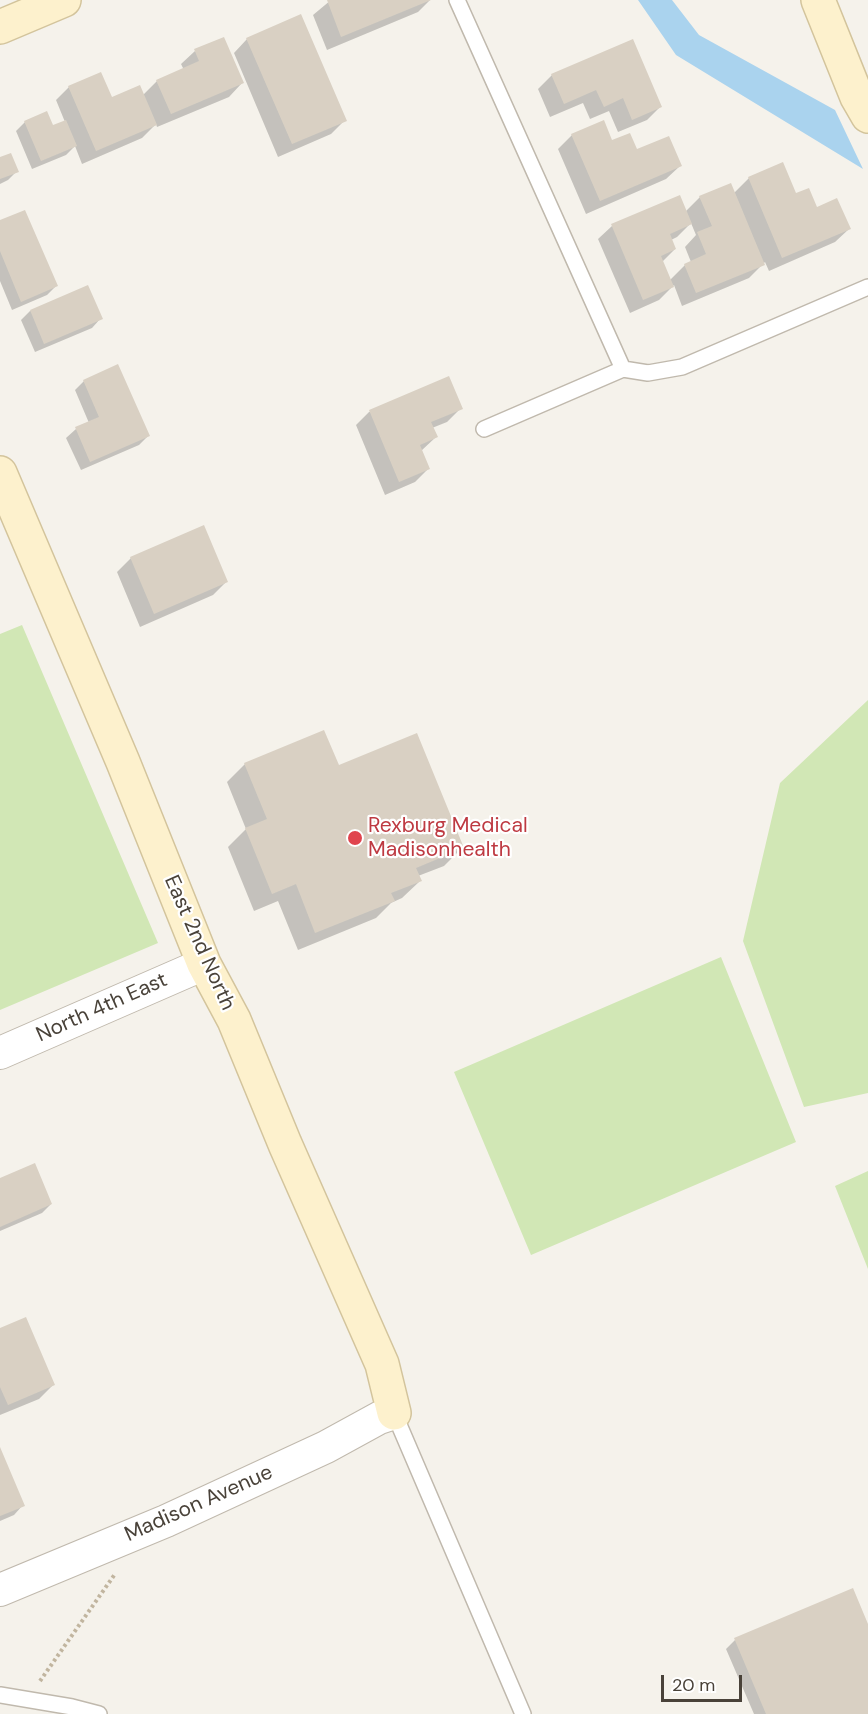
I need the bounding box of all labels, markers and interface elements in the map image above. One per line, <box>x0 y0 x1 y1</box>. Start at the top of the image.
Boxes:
place label: Rexburg Medical Madisonhealth <box>368 813 528 863</box>
marker: Rexburg Medical Madisonhealth <box>346 829 364 847</box>
street label: East 2nd North <box>158 872 240 1014</box>
street label: North 4th East <box>33 968 171 1048</box>
street label: Madison Avenue <box>121 1460 277 1548</box>
scale bar <box>664 1663 745 1701</box>
text: 20 m <box>672 1673 715 1697</box>

